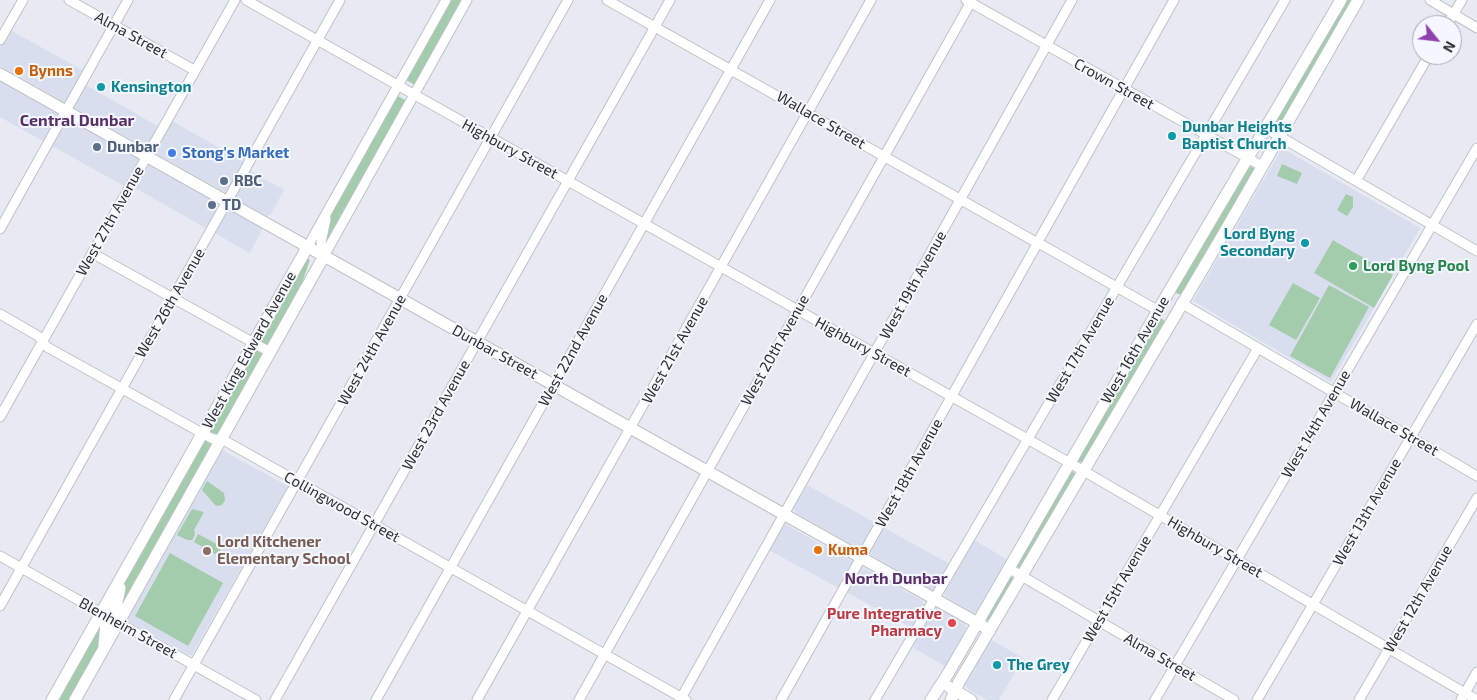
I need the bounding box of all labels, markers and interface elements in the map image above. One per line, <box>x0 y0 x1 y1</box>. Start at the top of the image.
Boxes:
street label: Alma Street <box>92 8 170 62</box>
north arrow <box>1412 15 1462 65</box>
text: N <box>1440 38 1460 56</box>
street label: Crown Street <box>1071 55 1157 113</box>
place label: Bynns <box>29 62 73 80</box>
marker: Bynns <box>13 65 25 77</box>
place label: Kensington <box>111 78 192 96</box>
marker: Kensington <box>95 81 107 93</box>
street label: Wallace Street <box>773 87 869 153</box>
district label: Central Dunbar <box>20 111 134 131</box>
street label: Highbury Street <box>459 115 561 183</box>
place label: Dunbar Heights Baptist Church <box>1182 118 1292 153</box>
marker: Dunbar Heights Baptist Church <box>1166 130 1178 142</box>
place label: Dunbar <box>107 138 159 156</box>
marker: Dunbar <box>91 141 103 153</box>
place label: Stong's Market <box>182 144 289 162</box>
marker: Stong's Market <box>166 147 178 159</box>
street label: West 27th Avenue <box>72 163 148 279</box>
place label: RBC <box>234 172 262 190</box>
marker: RBC <box>218 175 230 187</box>
place label: TD <box>222 196 241 214</box>
marker: TD <box>206 199 218 211</box>
place label: Lord Byng Secondary <box>1220 225 1295 260</box>
street label: West 19th Avenue <box>876 228 950 342</box>
marker: Lord Byng Secondary <box>1299 237 1311 249</box>
street label: West 26th Avenue <box>131 245 209 361</box>
place label: Lord Byng Pool <box>1363 257 1469 275</box>
marker: Lord Byng Pool <box>1347 260 1359 272</box>
street label: West King Edward Avenue <box>198 268 300 432</box>
street label: West 22nd Avenue <box>534 290 612 410</box>
street label: West 24th Avenue <box>334 291 410 409</box>
street label: West 20th Avenue <box>737 291 813 409</box>
street label: West 21st Avenue <box>638 293 712 407</box>
street label: West 17th Avenue <box>1042 293 1118 407</box>
street label: West 16th Avenue <box>1097 293 1173 407</box>
street label: Highbury Street <box>812 313 914 381</box>
street label: Dunbar Street <box>449 321 541 383</box>
street label: West 23rd Avenue <box>398 357 474 473</box>
street label: West 14th Avenue <box>1278 367 1354 481</box>
street label: Wallace Street <box>1346 394 1442 460</box>
street label: West 18th Avenue <box>872 415 946 531</box>
street label: West 13th Avenue <box>1329 455 1405 569</box>
street label: Collingwood Street <box>281 468 403 546</box>
street label: Highbury Street <box>1164 512 1266 582</box>
street label: West 15th Avenue <box>1079 532 1155 646</box>
place label: Lord Kitchener Elementary School <box>217 533 351 568</box>
place label: Kuma <box>828 541 868 559</box>
street label: West 12th Avenue <box>1380 542 1456 656</box>
marker: Kuma <box>812 544 824 556</box>
marker: Lord Kitchener Elementary School <box>201 545 213 557</box>
district label: North Dunbar <box>845 569 947 589</box>
street label: Blenheim Street <box>76 594 180 662</box>
place label: Pure Integrative Pharmacy <box>827 605 942 640</box>
marker: Pure Integrative Pharmacy <box>946 617 958 629</box>
street label: Alma Street <box>1121 629 1199 685</box>
place label: The Grey <box>1007 656 1070 674</box>
marker: The Grey <box>991 659 1003 671</box>

